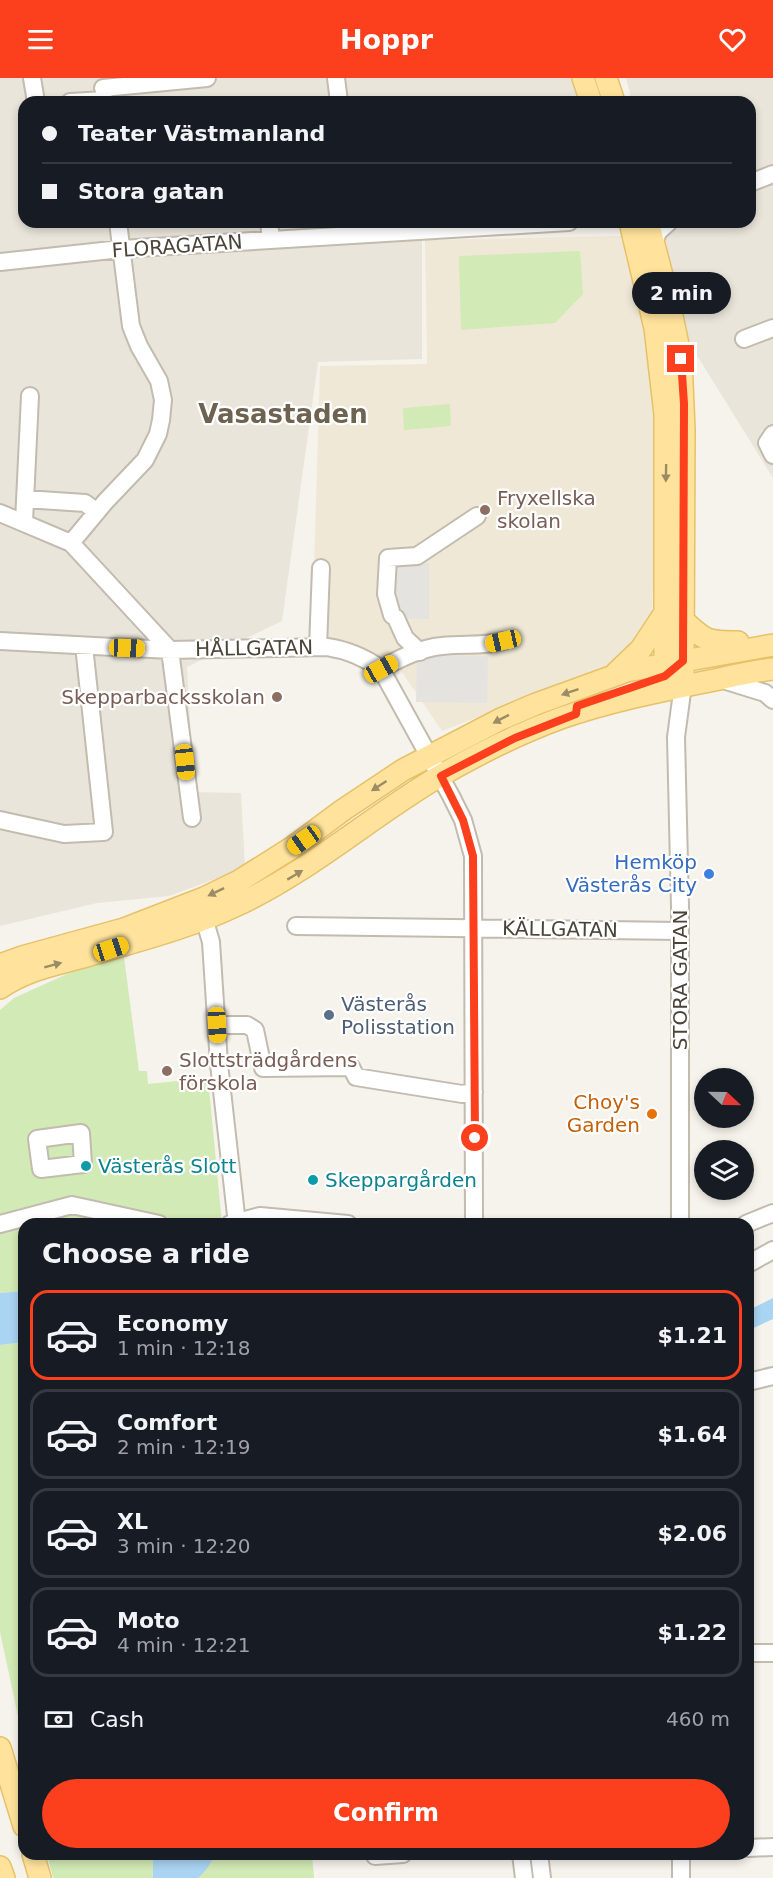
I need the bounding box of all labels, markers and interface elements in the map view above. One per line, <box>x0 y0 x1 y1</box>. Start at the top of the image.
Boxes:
icon: menu <box>24 23 57 56</box>
icon: heart <box>716 23 749 56</box>
text: Hoppr <box>340 24 433 55</box>
text: Teater Västmanland <box>78 121 325 146</box>
text: Stora gatan <box>78 179 224 204</box>
street label: FLORAGATAN <box>111 229 243 263</box>
callout: 2 min <box>632 272 730 314</box>
text: 2 min <box>650 281 713 305</box>
route end <box>667 345 694 372</box>
district label: Vasastaden <box>198 399 368 429</box>
one-way arrow <box>661 463 671 482</box>
place label: Fryxellska skolan <box>497 486 596 533</box>
marker: Fryxellska skolan <box>478 503 492 517</box>
car <box>483 628 523 654</box>
street label: HÅLLGATAN <box>195 635 313 661</box>
car <box>109 638 145 658</box>
car <box>361 652 401 686</box>
place label: Skepparbacksskolan <box>61 685 265 709</box>
one-way arrow <box>561 687 579 697</box>
marker: Skepparbacksskolan <box>270 690 284 704</box>
one-way arrow <box>493 715 510 724</box>
car <box>174 743 196 781</box>
one-way arrow <box>372 780 388 792</box>
car <box>284 822 324 858</box>
place label: Hemköp Västerås City <box>566 850 697 897</box>
marker: Hemköp Västerås City <box>702 867 716 881</box>
one-way arrow <box>287 869 303 880</box>
one-way arrow <box>207 886 225 896</box>
street label: STORA GATAN <box>668 910 692 1050</box>
street label: KÄLLGATAN <box>502 916 618 942</box>
car <box>91 935 131 963</box>
one-way arrow <box>44 960 62 969</box>
place label: Västerås Polisstation <box>341 992 455 1039</box>
car <box>207 1007 227 1043</box>
marker: Västerås Polisstation <box>322 1008 336 1022</box>
place label: Slottsträdgårdens förskola <box>179 1048 358 1095</box>
marker: Slottsträdgårdens förskola <box>160 1064 174 1078</box>
north arrow <box>694 1068 754 1128</box>
map controls <box>694 1068 754 1200</box>
place label: Choy's Garden <box>567 1090 640 1137</box>
marker: Choy's Garden <box>645 1107 659 1121</box>
route start <box>461 1124 488 1151</box>
button: layers <box>694 1140 754 1200</box>
place label: Västerås Slott <box>98 1154 237 1178</box>
marker: Västerås Slott <box>79 1159 93 1173</box>
place label: Skeppargården <box>325 1168 477 1192</box>
marker: Skeppargården <box>306 1173 320 1187</box>
text: Choose a ride <box>42 1238 250 1269</box>
icon: car <box>45 1308 99 1362</box>
text: Economy <box>117 1311 228 1336</box>
text: $1.21 <box>657 1323 727 1348</box>
text: 1 min · 12:18 <box>117 1336 251 1360</box>
icon: car <box>45 1407 99 1461</box>
text: Comfort <box>117 1410 217 1435</box>
text: $1.64 <box>657 1422 727 1447</box>
text: 2 min · 12:19 <box>117 1435 251 1459</box>
icon: car <box>45 1506 99 1560</box>
text: XL <box>117 1509 148 1534</box>
text: $2.06 <box>657 1521 727 1546</box>
text: 3 min · 12:20 <box>117 1534 251 1558</box>
icon: car <box>45 1605 99 1659</box>
text: Moto <box>117 1608 180 1633</box>
text: $1.22 <box>657 1620 727 1645</box>
text: 4 min · 12:21 <box>117 1633 251 1657</box>
icon: cash <box>42 1703 75 1736</box>
text: Cash <box>90 1707 144 1732</box>
text: 460 m <box>666 1707 730 1731</box>
button: Confirm <box>42 1779 730 1848</box>

